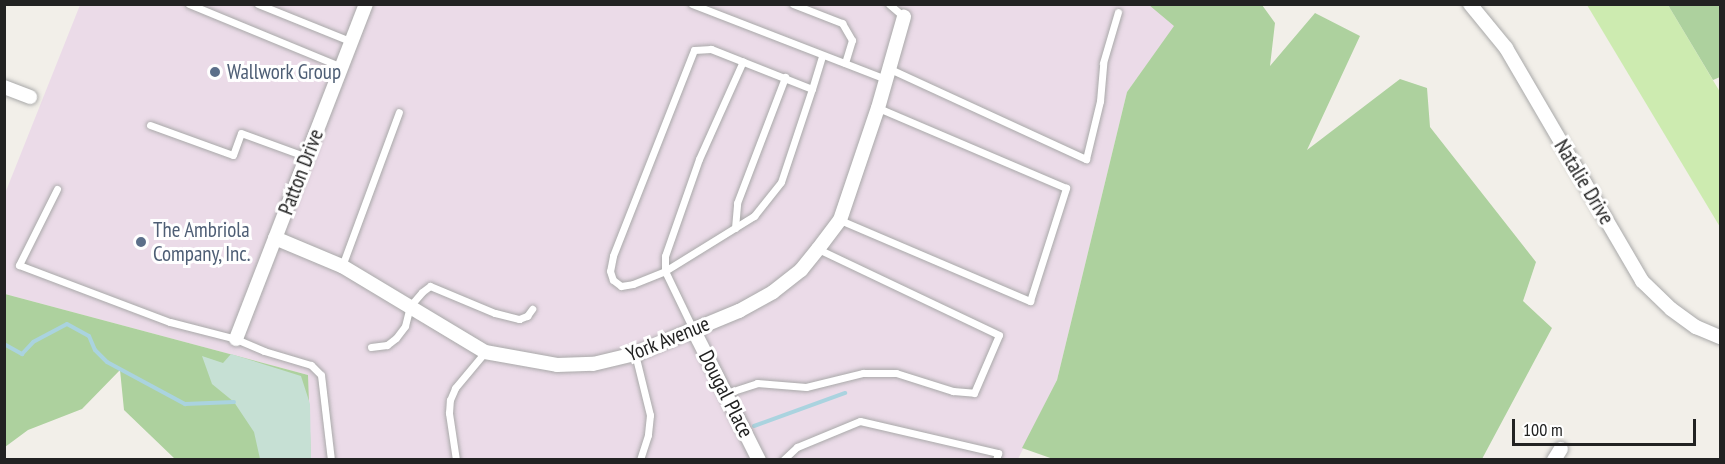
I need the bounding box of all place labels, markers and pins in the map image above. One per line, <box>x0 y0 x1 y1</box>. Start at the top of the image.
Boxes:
place label: Wallwork Group <box>227 59 342 85</box>
marker: Wallwork Group <box>208 65 222 79</box>
place label: The Ambriola Company, Inc. <box>153 217 252 267</box>
marker: The Ambriola Company, Inc. <box>134 235 148 249</box>

